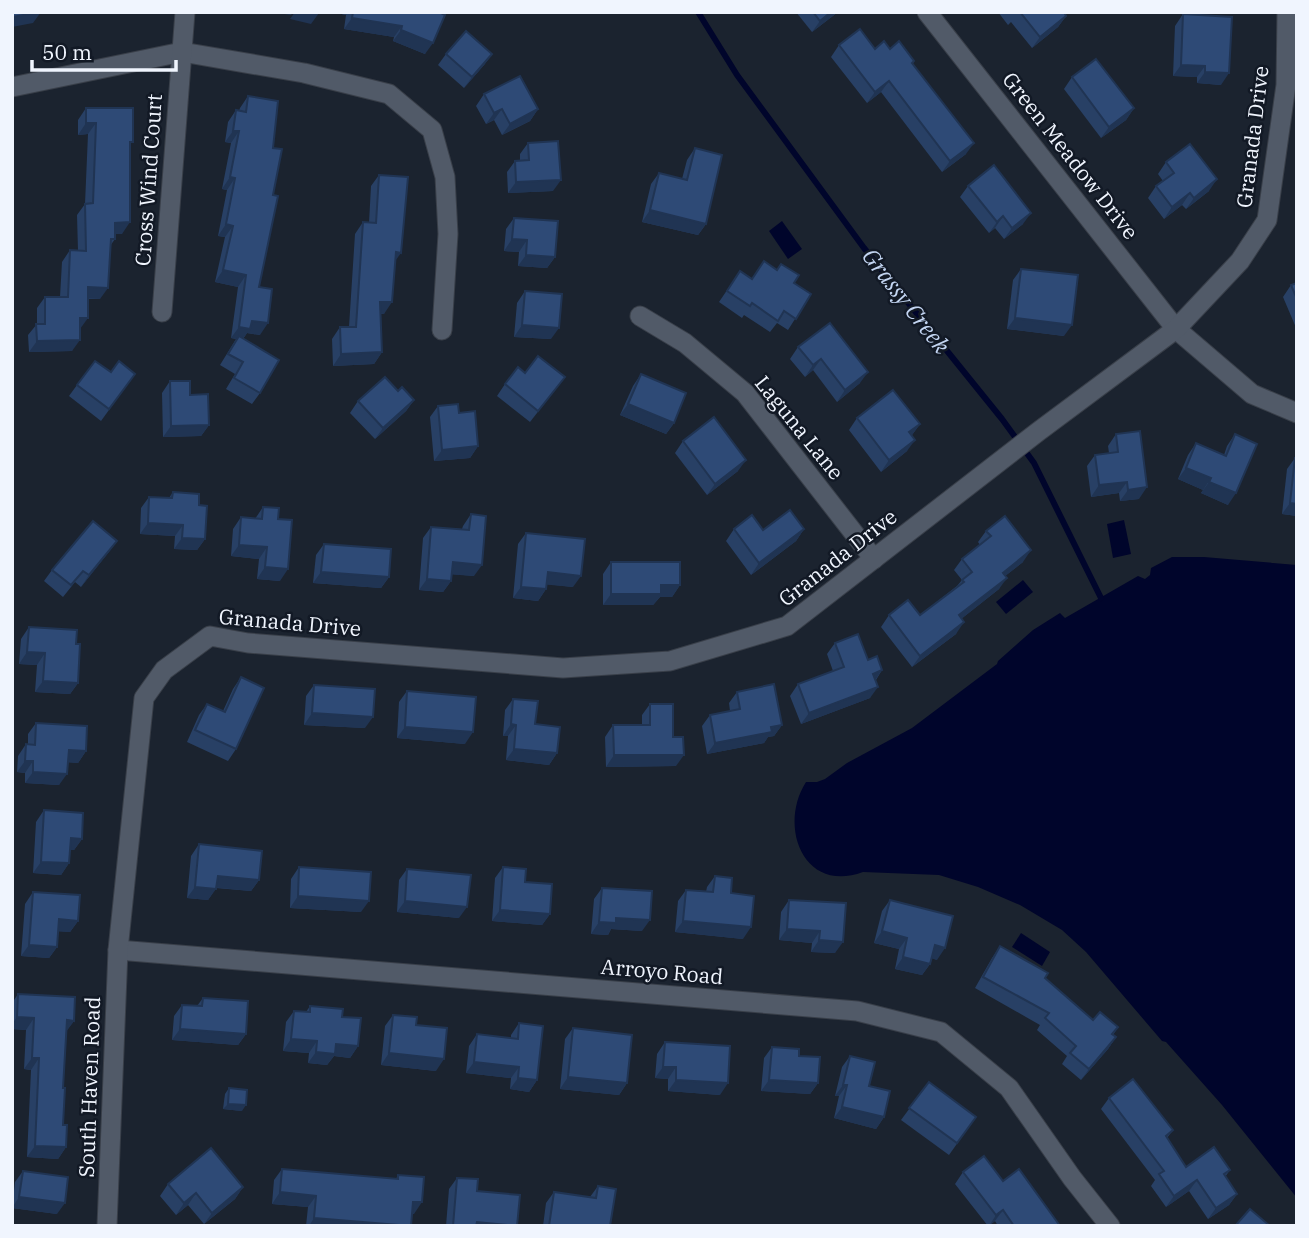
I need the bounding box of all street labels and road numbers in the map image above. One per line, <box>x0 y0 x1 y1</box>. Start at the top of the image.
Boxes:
street label: Granada Drive <box>1229 64 1275 210</box>
street label: Green Meadow Drive <box>997 66 1145 245</box>
street label: Cross Wind Court <box>128 93 168 267</box>
street label: Laguna Lane <box>749 369 851 485</box>
street label: Granada Drive <box>772 502 902 612</box>
street label: Granada Drive <box>218 602 362 642</box>
street label: Arroyo Road <box>600 952 725 990</box>
street label: South Haven Road <box>72 996 106 1178</box>

